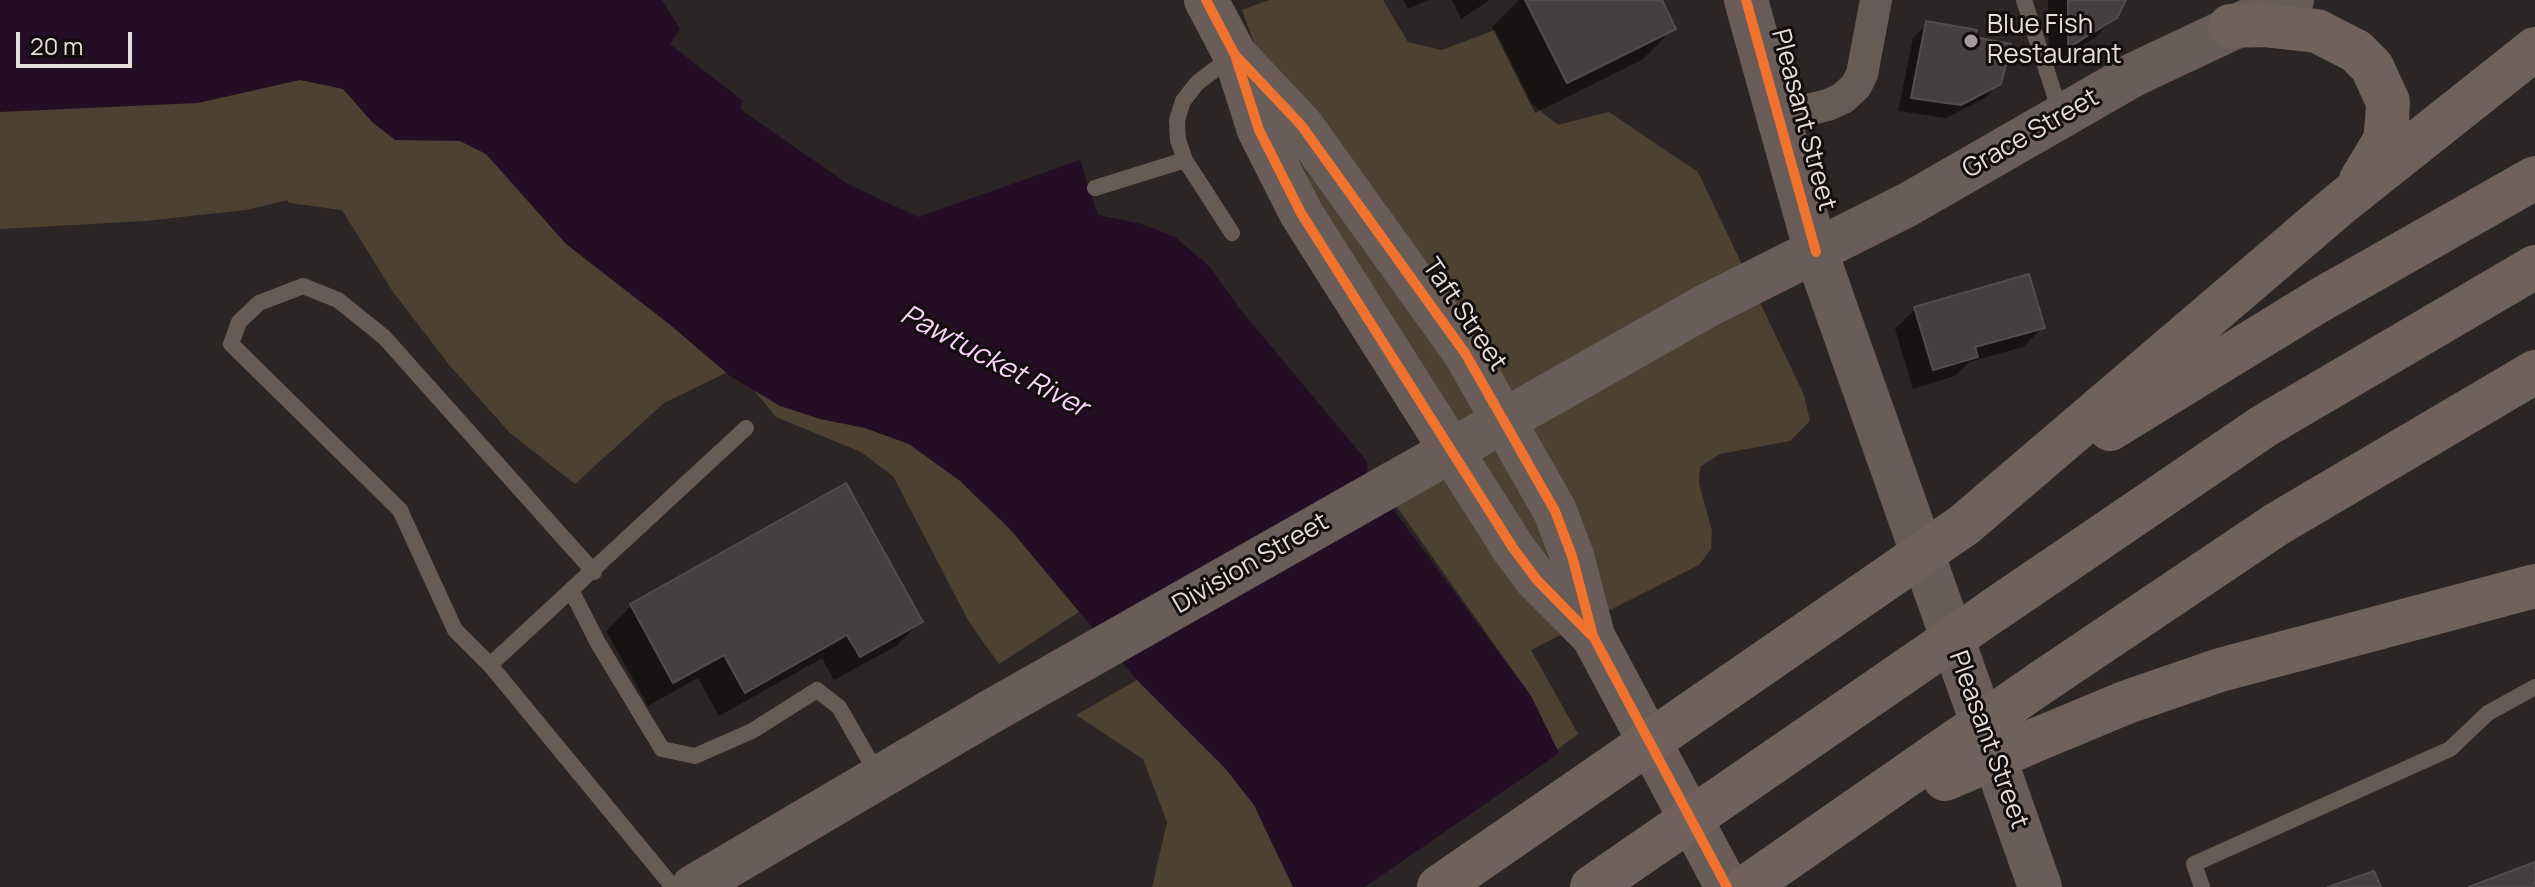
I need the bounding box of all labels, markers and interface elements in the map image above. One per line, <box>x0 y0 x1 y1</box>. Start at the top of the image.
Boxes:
place label: Blue Fish Restaurant <box>1987 10 2122 72</box>
scale bar <box>20 16 136 66</box>
street label: Pleasant Street <box>1764 26 1842 214</box>
text: 20 m <box>30 29 83 62</box>
marker: Blue Fish Restaurant <box>1962 32 1980 50</box>
street label: Grace Street <box>1957 82 2105 186</box>
street label: Taft Street <box>1415 253 1513 377</box>
water label: Pawtucket River <box>895 299 1093 425</box>
street label: Division Street <box>1167 507 1335 621</box>
street label: Pleasant Street <box>1941 647 2035 833</box>

